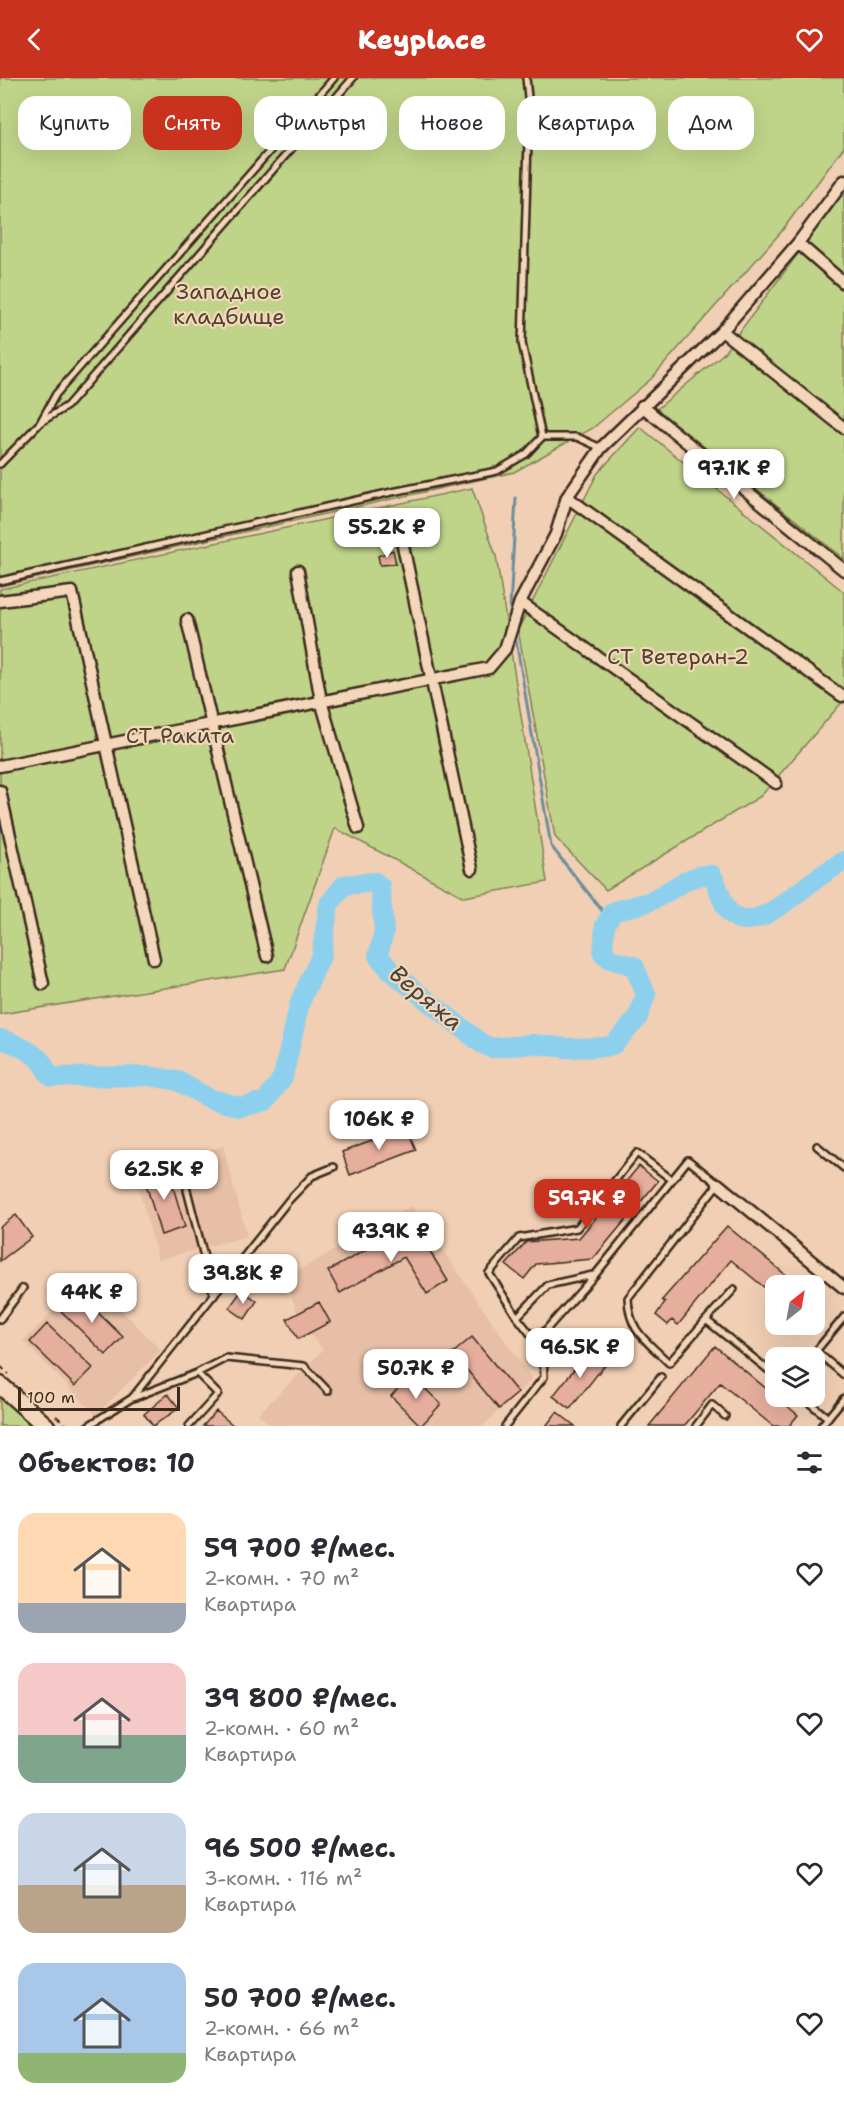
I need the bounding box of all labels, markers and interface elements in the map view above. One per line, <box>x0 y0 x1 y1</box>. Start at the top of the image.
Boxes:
text: Keyplace <box>358 21 486 58</box>
icon: back <box>18 23 51 56</box>
icon: heart <box>793 23 826 56</box>
chip: Купить <box>18 96 131 150</box>
chip: Снять <box>143 96 242 150</box>
chip: Фильтры <box>254 96 387 150</box>
chip: Новое <box>399 96 505 150</box>
chip: Квартира <box>517 96 656 150</box>
chip: Дом <box>668 96 754 150</box>
park label: Западное кладбище <box>173 277 285 331</box>
pin: 97.1K ₽ <box>679 449 789 500</box>
text: 97.1K ₽ <box>697 455 771 481</box>
pin: 55.2K ₽ <box>332 508 442 559</box>
text: 55.2K ₽ <box>348 514 426 540</box>
park label: СТ Ветеран-2 <box>607 642 749 671</box>
park label: СТ Ракита <box>126 721 234 750</box>
water label: Веряжа <box>382 958 470 1038</box>
pin: 106K ₽ <box>330 1100 428 1151</box>
text: 106K ₽ <box>344 1106 414 1132</box>
pin: 62.5K ₽ <box>109 1150 219 1201</box>
text: 62.5K ₽ <box>124 1156 204 1182</box>
pin: 59.7K ₽ <box>532 1179 642 1230</box>
text: 59.7K ₽ <box>548 1185 626 1211</box>
pin: 43.9K ₽ <box>336 1212 446 1263</box>
text: 43.9K ₽ <box>352 1218 430 1244</box>
pin: 39.8K ₽ <box>188 1254 298 1305</box>
text: 39.8K ₽ <box>202 1260 284 1286</box>
pin: 44K ₽ <box>50 1273 134 1324</box>
north arrow <box>765 1275 825 1335</box>
map controls <box>765 1275 825 1407</box>
text: 44K ₽ <box>61 1279 123 1305</box>
pin: 96.5K ₽ <box>525 1328 635 1379</box>
text: 96.5K ₽ <box>540 1334 620 1360</box>
button: layers <box>765 1347 825 1407</box>
pin: 50.7K ₽ <box>361 1349 471 1400</box>
text: 50.7K ₽ <box>377 1355 455 1381</box>
scale bar <box>18 1384 180 1412</box>
text: 100 m <box>27 1387 75 1408</box>
text: Объектов: 10 <box>18 1445 195 1480</box>
icon: filters <box>793 1446 826 1479</box>
text: 59 700 ₽/мес. <box>204 1530 395 1565</box>
icon: home <box>66 1537 138 1609</box>
icon: heart <box>793 1557 826 1590</box>
text: 2-комн. · 70 m² <box>204 1565 359 1591</box>
text: Квартира <box>204 1591 296 1617</box>
text: 39 800 ₽/мес. <box>204 1680 397 1715</box>
icon: home <box>66 1687 138 1759</box>
icon: heart <box>793 1707 826 1740</box>
text: 2-комн. · 60 m² <box>204 1715 359 1741</box>
text: Квартира <box>204 1741 296 1767</box>
text: 96 500 ₽/мес. <box>204 1830 396 1865</box>
icon: home <box>66 1837 138 1909</box>
icon: heart <box>793 1857 826 1890</box>
text: 3-комн. · 116 m² <box>204 1865 362 1891</box>
text: Квартира <box>204 1891 296 1917</box>
text: 50 700 ₽/мес. <box>204 1980 396 2015</box>
icon: home <box>66 1987 138 2059</box>
icon: heart <box>793 2007 826 2040</box>
text: 2-комн. · 66 m² <box>204 2015 359 2041</box>
text: Квартира <box>204 2041 296 2067</box>

